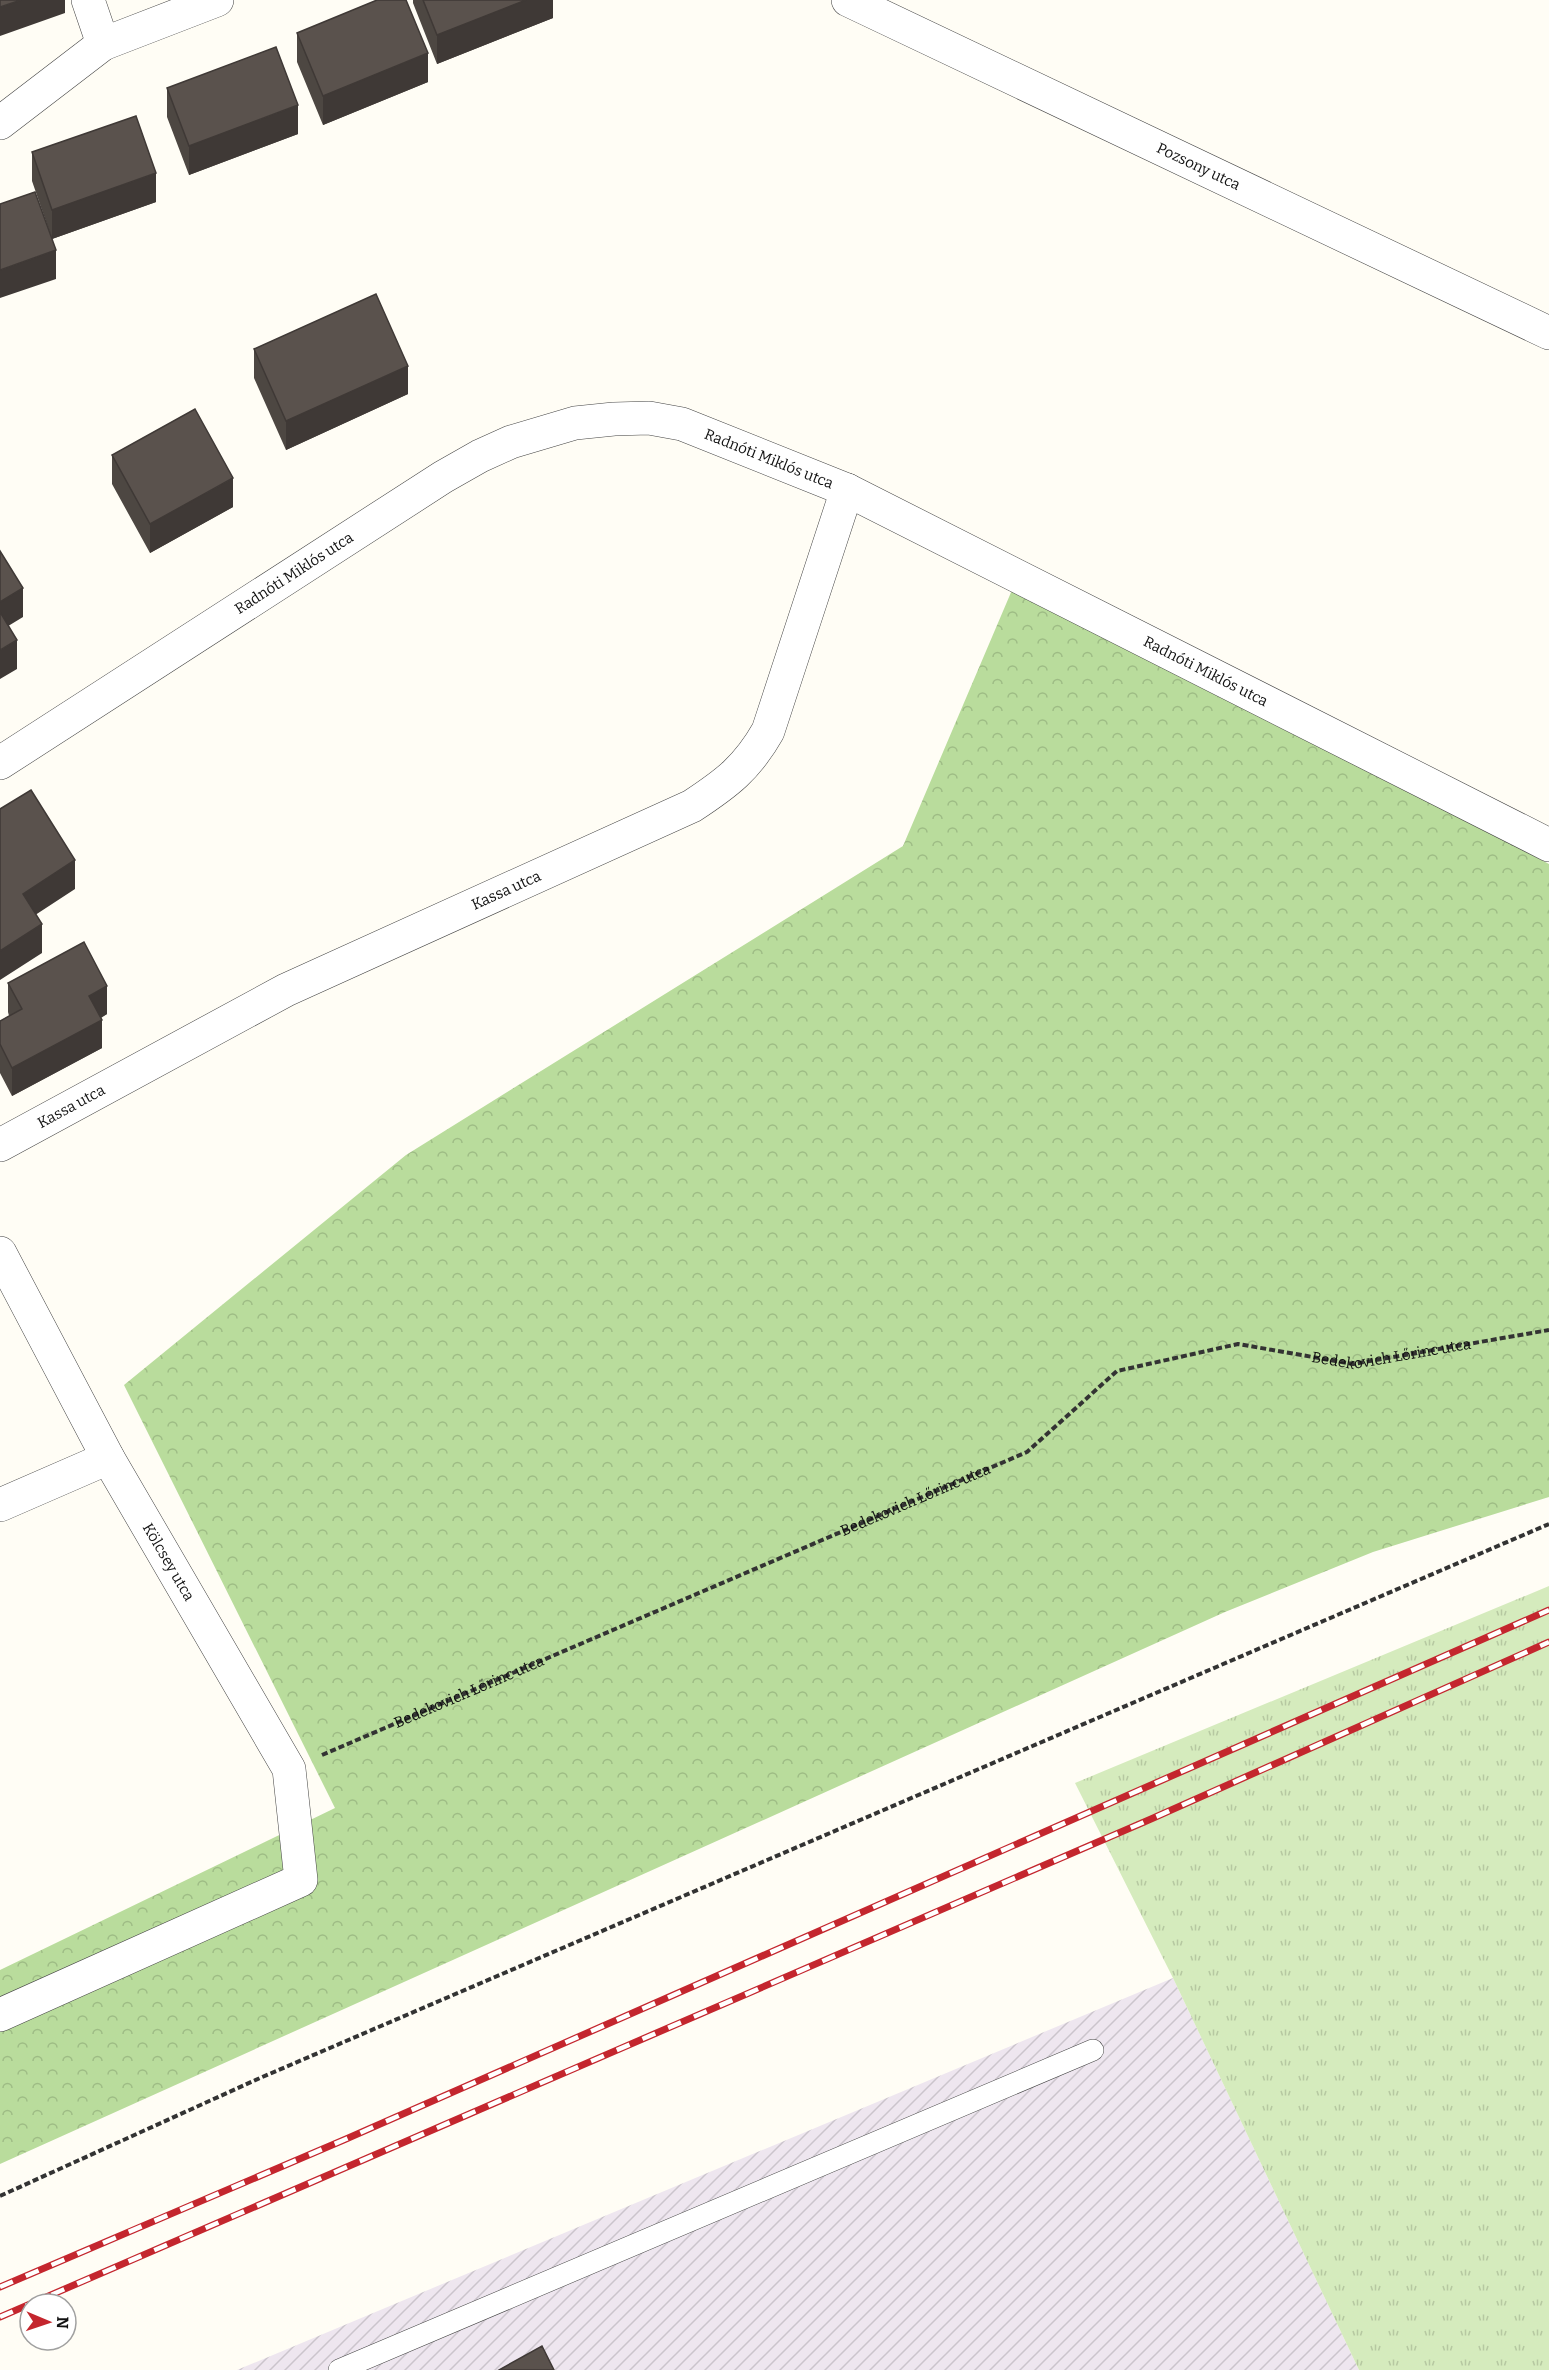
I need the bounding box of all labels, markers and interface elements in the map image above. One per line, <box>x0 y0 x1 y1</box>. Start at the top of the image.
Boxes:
street label: Pozsony utca <box>1154 139 1243 194</box>
street label: Radnóti Miklós utca <box>702 425 836 493</box>
street label: Radnóti Miklós utca <box>231 528 357 618</box>
street label: Radnóti Miklós utca <box>1140 632 1271 710</box>
street label: Kassa utca <box>469 867 544 914</box>
street label: Kassa utca <box>34 1081 108 1132</box>
street label: Bedekovich Lőrinc utca <box>1310 1335 1472 1373</box>
street label: Bedekovich Lőrinc utca <box>838 1460 993 1540</box>
street label: Kölcsey utca <box>139 1520 198 1604</box>
street label: Bedekovich Lőrinc utca <box>391 1652 547 1732</box>
north arrow <box>18 2292 78 2352</box>
text: N <box>53 2316 72 2329</box>

